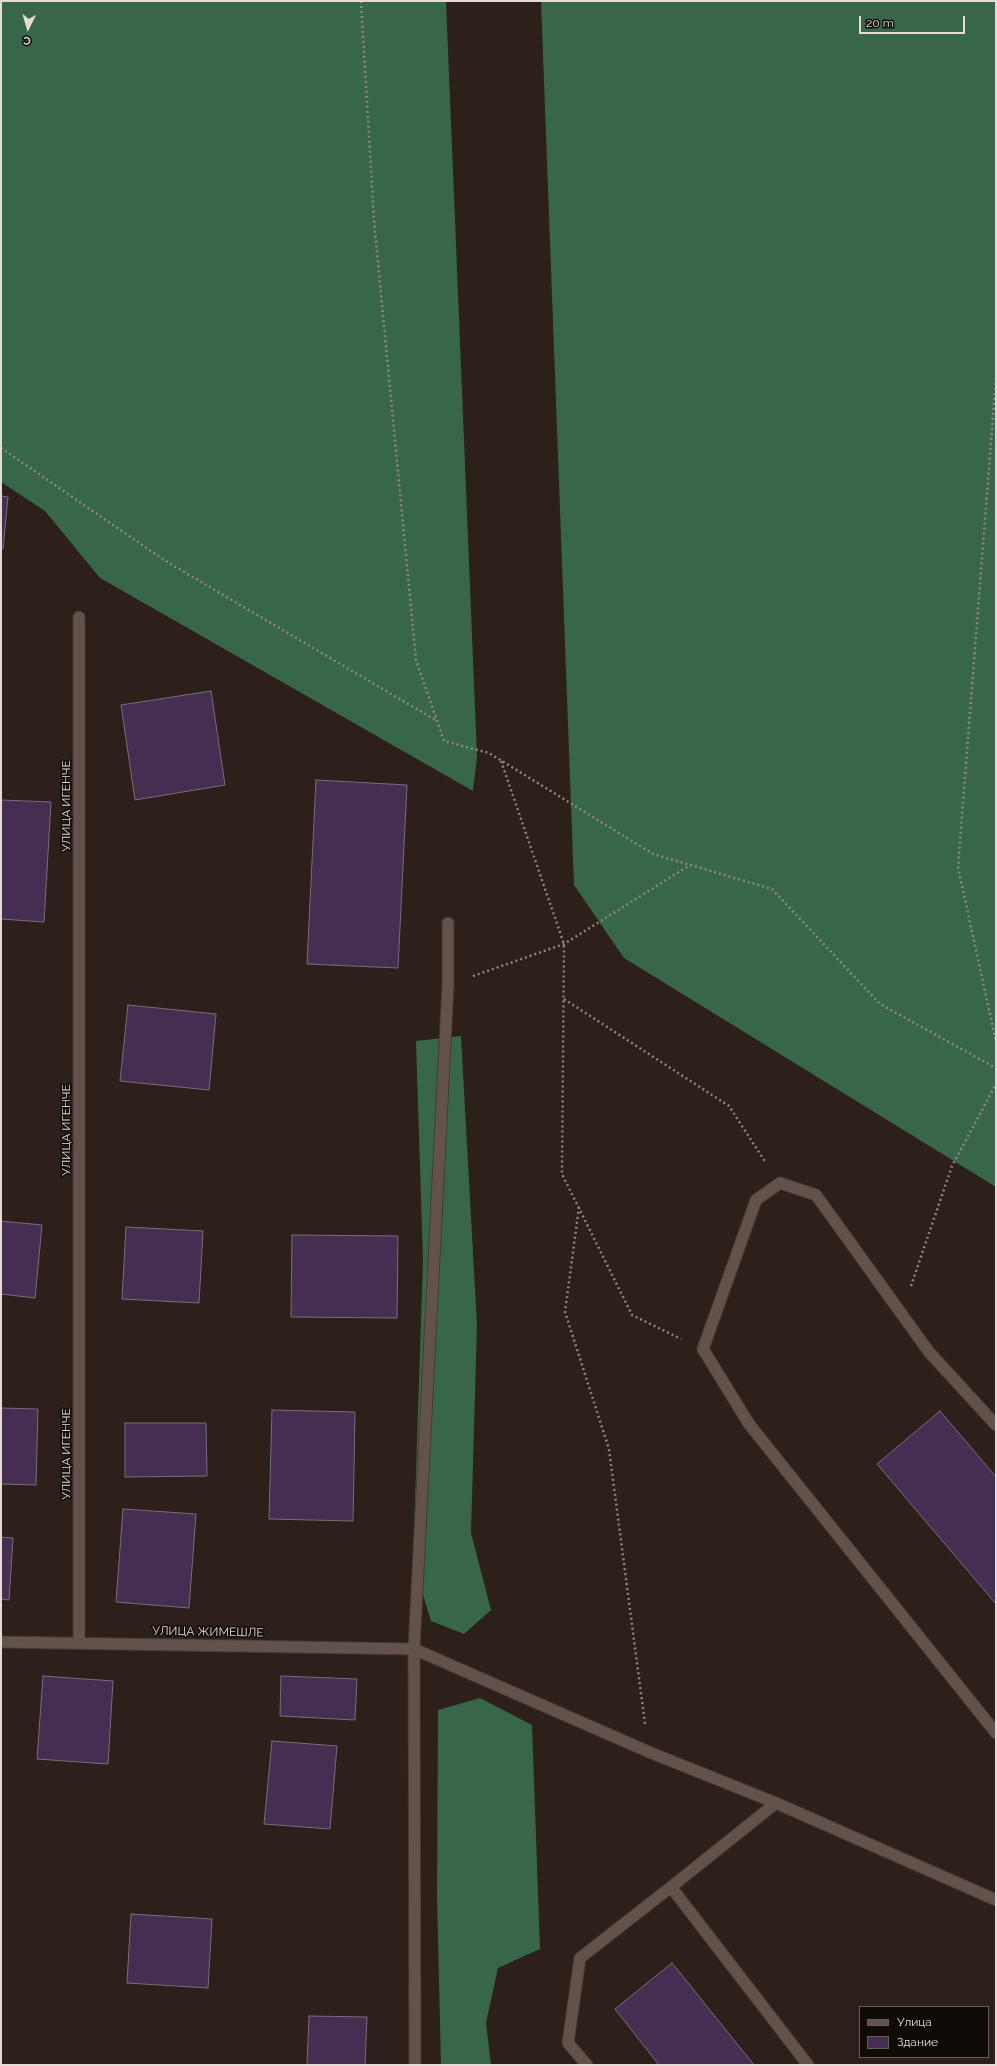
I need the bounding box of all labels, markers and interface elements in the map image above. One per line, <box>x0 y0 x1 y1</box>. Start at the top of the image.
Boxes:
north arrow <box>8 8 48 48</box>
scale bar <box>861 8 967 34</box>
text: 20 m <box>866 16 894 30</box>
text: С <box>23 34 31 47</box>
street label: УЛИЦА ИГЕНЧЕ <box>59 760 73 852</box>
street label: УЛИЦА ИГЕНЧЕ <box>59 1084 73 1176</box>
street label: УЛИЦА ИГЕНЧЕ <box>59 1408 73 1500</box>
street label: УЛИЦА ЖИМЕШЛЕ <box>152 1624 264 1640</box>
legend <box>859 2006 989 2058</box>
text: Улица <box>897 2015 932 2029</box>
text: Здание <box>897 2035 938 2049</box>

